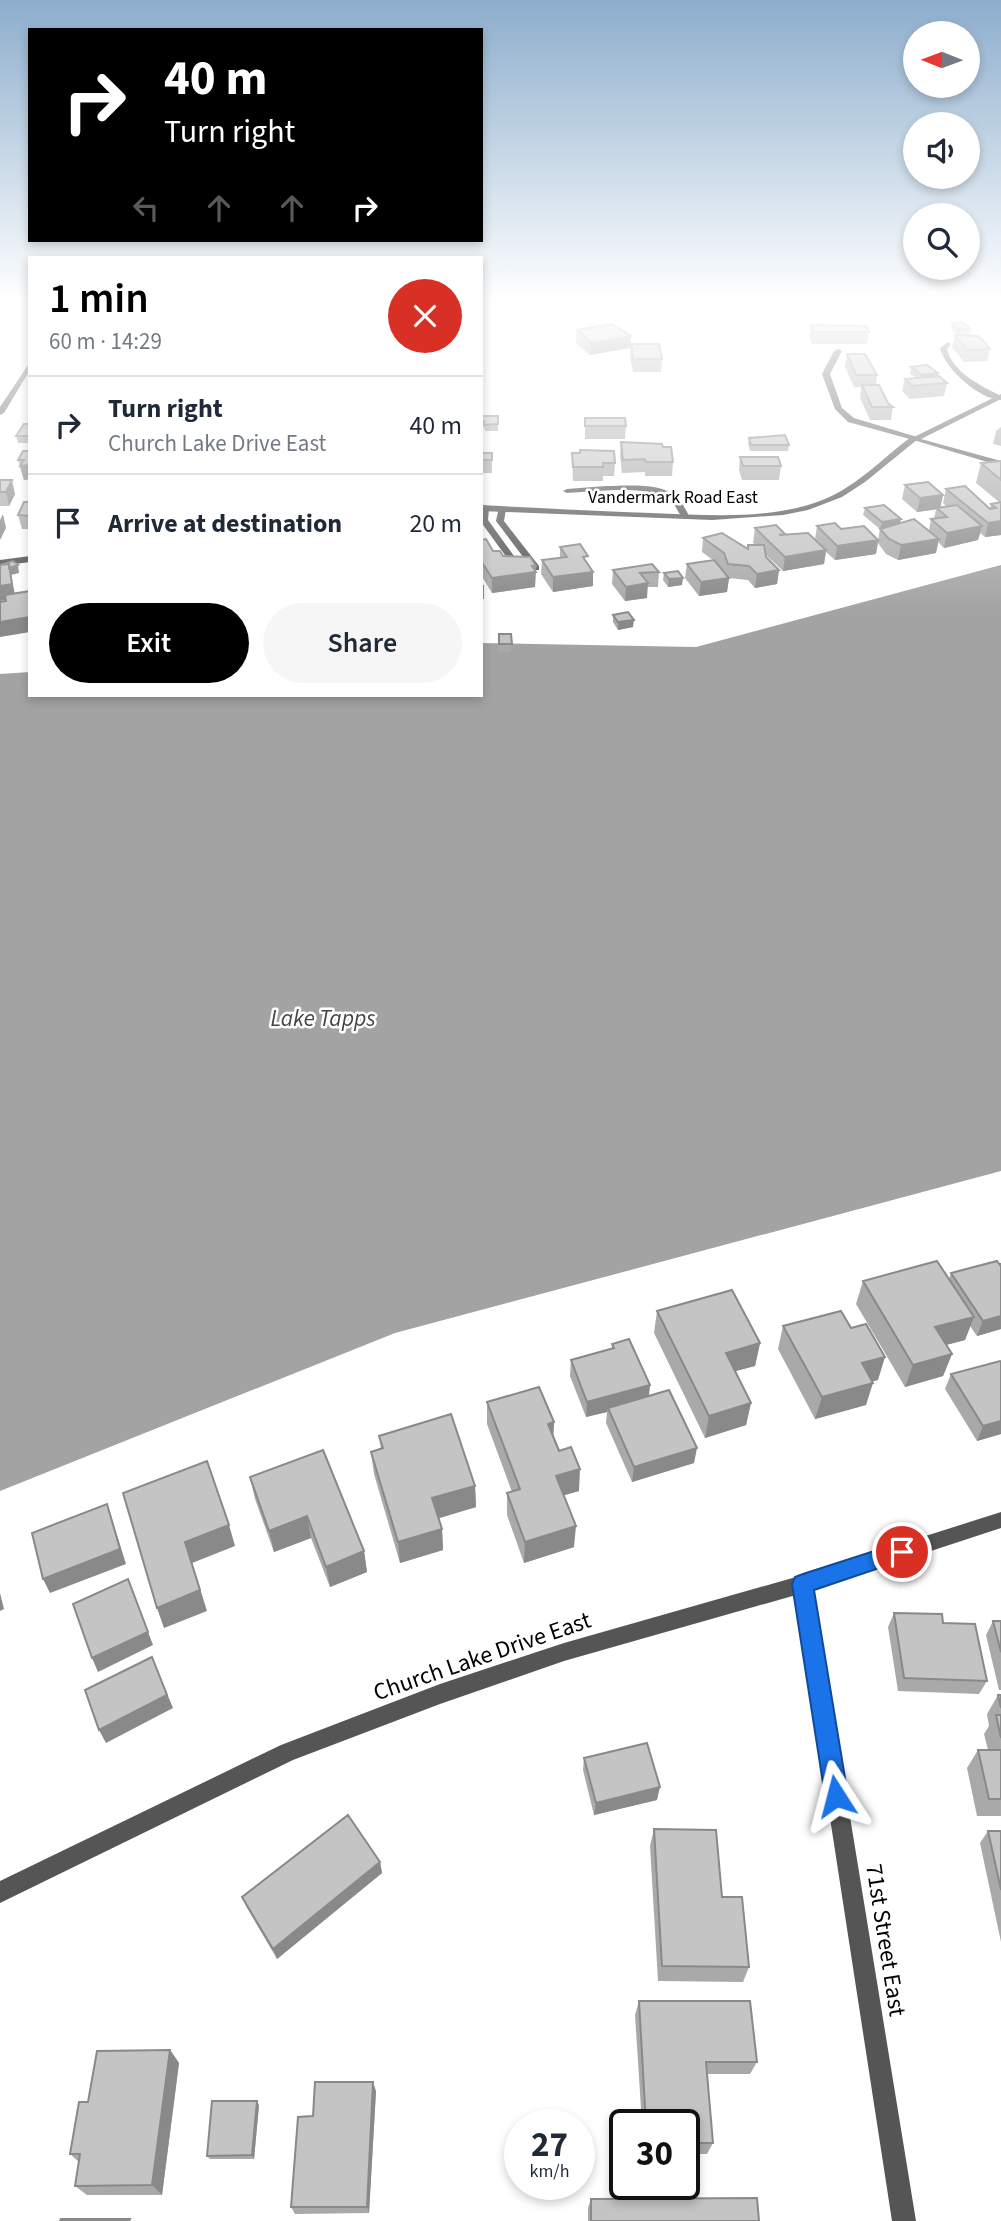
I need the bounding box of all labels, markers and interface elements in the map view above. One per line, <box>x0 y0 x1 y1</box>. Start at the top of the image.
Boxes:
north arrow <box>903 21 980 98</box>
map controls <box>903 21 980 280</box>
text: 40 m <box>164 44 268 114</box>
icon: right <box>49 56 140 147</box>
text: Turn right <box>164 109 295 155</box>
button: sound <box>903 112 980 189</box>
icon: left <box>127 189 165 227</box>
icon: ahead <box>200 189 238 227</box>
icon: ahead <box>273 189 311 227</box>
icon: right <box>346 189 384 227</box>
button: search <box>903 203 980 280</box>
text: 1 min <box>49 269 149 329</box>
button: close <box>388 279 462 353</box>
text: 60 m · 14:29 <box>49 325 162 358</box>
text: Turn right <box>108 390 223 427</box>
icon: right <box>49 406 87 444</box>
text: 40 m <box>409 407 462 444</box>
text: Church Lake Drive East <box>108 427 326 460</box>
street label: Vandermark Road East <box>588 485 758 510</box>
icon: arrive <box>49 504 87 542</box>
text: Arrive at destination <box>108 505 342 542</box>
text: 20 m <box>409 505 462 542</box>
button: Exit <box>49 603 249 683</box>
button: Share <box>263 603 462 683</box>
water label: Lake Tapps <box>270 1002 376 1035</box>
pin <box>872 1522 932 1582</box>
icon: arrive <box>883 1533 921 1571</box>
street label: Church Lake Drive East <box>369 1603 596 1710</box>
position arrow <box>799 1759 873 1833</box>
street label: 71st Street East <box>856 1861 915 2019</box>
speed limit sign: 30 <box>609 2109 700 2200</box>
text: 27 <box>531 2120 568 2170</box>
text: km/h <box>530 2159 569 2184</box>

